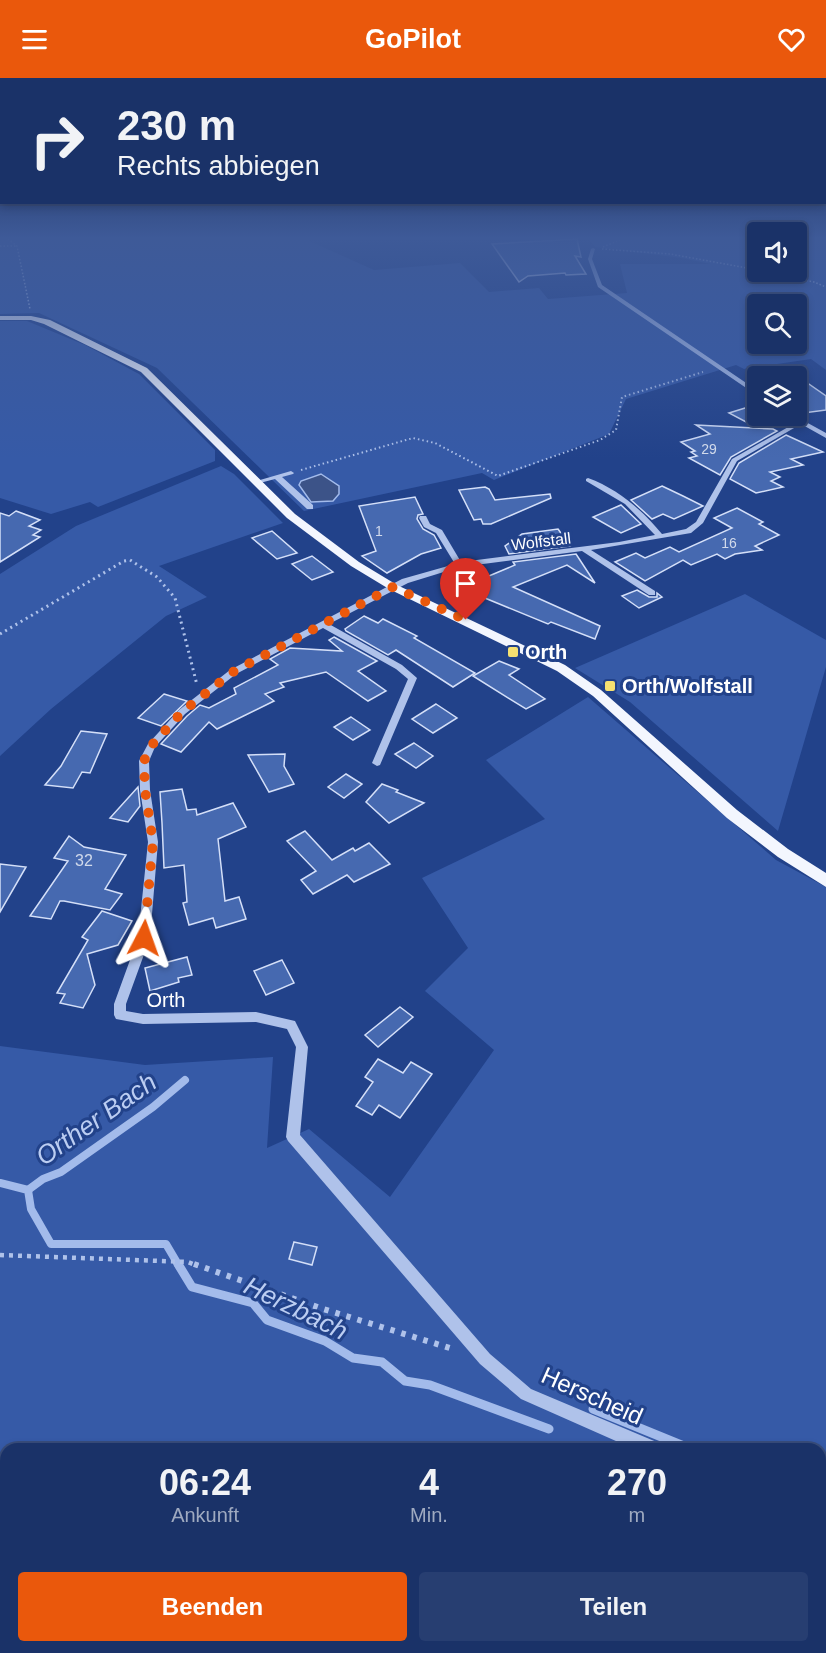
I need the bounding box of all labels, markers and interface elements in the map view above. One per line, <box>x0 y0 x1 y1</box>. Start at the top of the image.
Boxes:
icon: menu <box>18 23 51 56</box>
icon: heart <box>775 23 808 56</box>
text: GoPilot <box>365 24 461 54</box>
icon: right <box>18 102 96 180</box>
text: 230 m <box>117 102 236 149</box>
text: Rechts abbiegen <box>117 151 320 181</box>
map controls <box>747 222 807 426</box>
button: sound <box>747 222 807 282</box>
button: search <box>747 294 807 354</box>
button: layers <box>747 366 807 426</box>
house number: 29 <box>701 441 717 457</box>
house number: 1 <box>375 523 383 539</box>
street label: Wolfstall <box>510 529 572 554</box>
house number: 16 <box>721 535 737 551</box>
pin <box>440 558 491 620</box>
icon: arrive <box>449 567 482 600</box>
place label: Orth <box>525 641 567 663</box>
marker: Orth <box>506 645 520 659</box>
place label: Orth/Wolfstall <box>622 675 753 697</box>
marker: Orth/Wolfstall <box>603 679 617 693</box>
house number: 32 <box>75 852 93 869</box>
position arrow <box>112 906 176 970</box>
street label: Orth <box>147 989 185 1011</box>
water label: Orther Bach <box>30 1067 162 1171</box>
water label: Herzbach <box>239 1270 353 1346</box>
street label: Herscheid <box>537 1361 647 1430</box>
text: 06:24 <box>159 1462 251 1503</box>
text: 4 <box>419 1462 439 1503</box>
text: 270 <box>607 1462 667 1503</box>
text: Ankunft <box>171 1504 239 1526</box>
text: Min. <box>410 1504 448 1526</box>
text: m <box>629 1504 645 1526</box>
button: Beenden <box>18 1572 407 1641</box>
button: Teilen <box>419 1572 808 1641</box>

